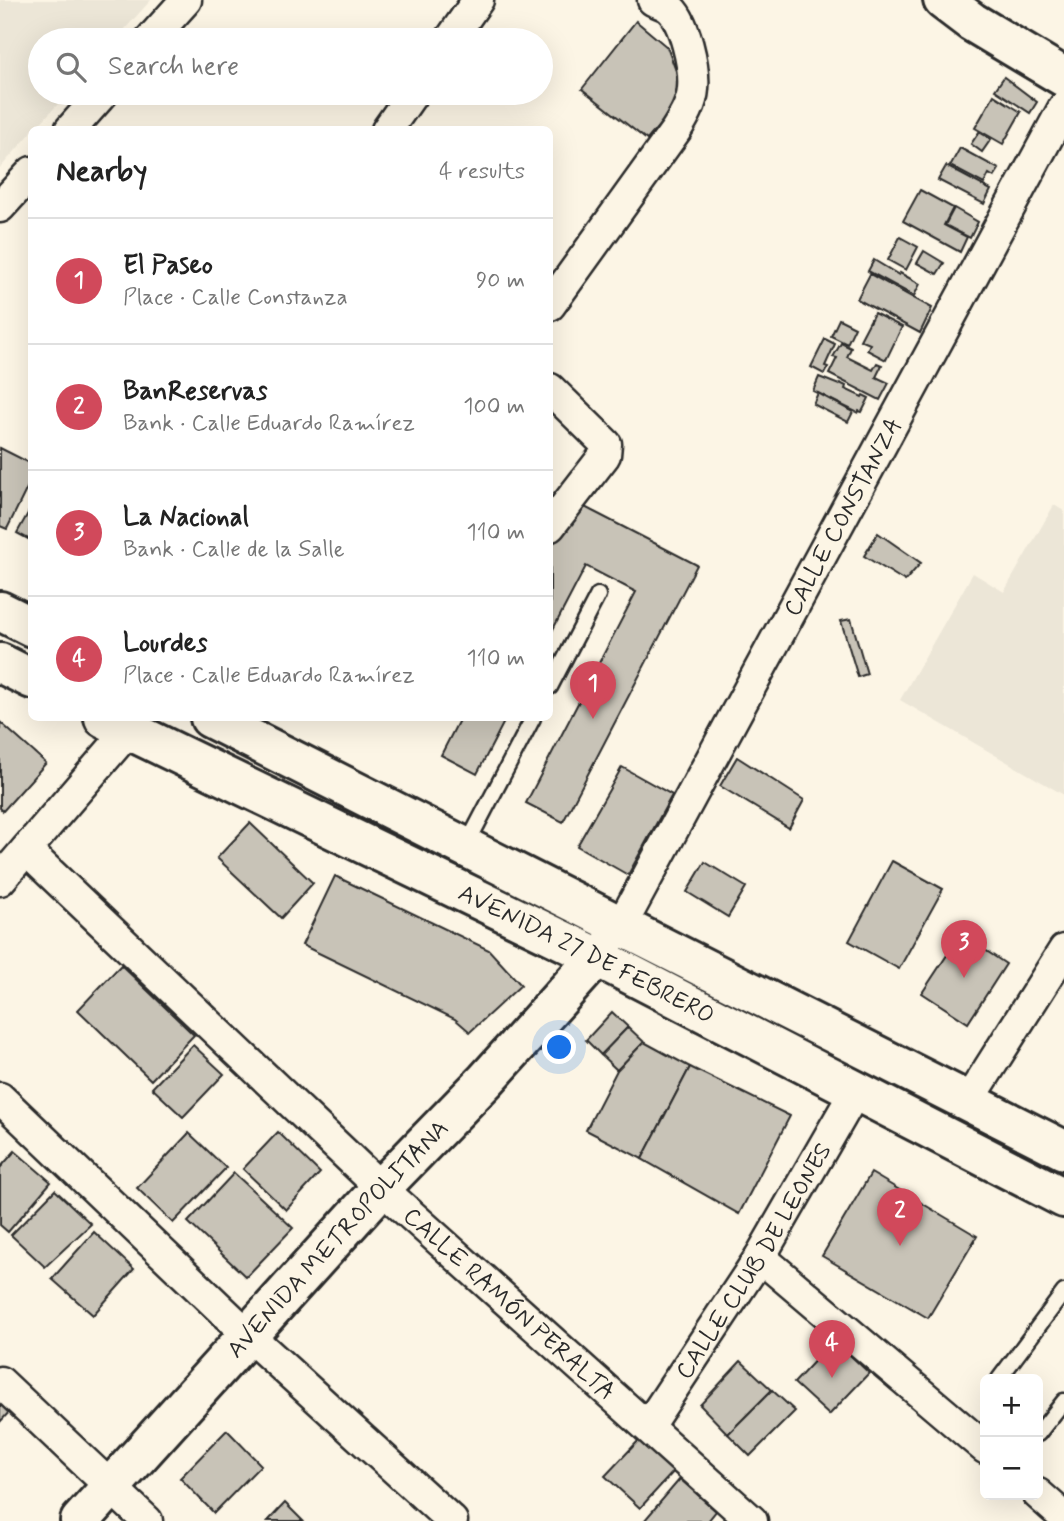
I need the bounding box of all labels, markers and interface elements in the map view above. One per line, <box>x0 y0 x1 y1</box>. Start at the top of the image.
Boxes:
search box <box>28 28 553 105</box>
icon: search <box>52 48 90 86</box>
text: Search here <box>108 50 239 84</box>
text: Nearby <box>56 152 147 191</box>
text: 4 results <box>439 157 525 187</box>
text: El Paseo <box>123 249 213 283</box>
text: 1 <box>74 266 84 296</box>
text: 90 m <box>476 266 525 296</box>
text: Place · Calle Constanza <box>123 283 348 313</box>
text: BanReservas <box>123 375 267 409</box>
text: 2 <box>73 392 85 422</box>
text: 100 m <box>463 392 525 422</box>
text: Bank · Calle Eduardo Ramírez <box>123 409 415 439</box>
street label: CALLE CONSTANZA <box>777 413 910 622</box>
text: La Nacional <box>123 501 249 535</box>
text: 3 <box>74 518 84 548</box>
text: 110 m <box>466 518 525 548</box>
text: Bank · Calle de la Salle <box>123 535 345 565</box>
text: Lourdes <box>123 627 207 661</box>
text: 4 <box>72 644 86 674</box>
text: 110 m <box>466 644 525 674</box>
text: Place · Calle Eduardo Ramírez <box>123 661 415 691</box>
pin: 1 <box>570 661 616 719</box>
street label: AVENIDA 27 DE FEBRERO <box>453 878 719 1032</box>
pin: 3 <box>941 920 987 978</box>
your location <box>542 1030 576 1064</box>
street label: AVENIDA METROPOLITANA <box>221 1114 456 1365</box>
street label: CALLE CLUB DE LEONES <box>669 1138 839 1386</box>
pin: 2 <box>877 1188 923 1246</box>
street label: CALLE RAMÓN PERALTA <box>396 1201 621 1408</box>
pin: 4 <box>809 1320 855 1378</box>
map controls <box>980 1374 1043 1500</box>
button: + <box>980 1374 1043 1437</box>
button: − <box>980 1437 1043 1500</box>

